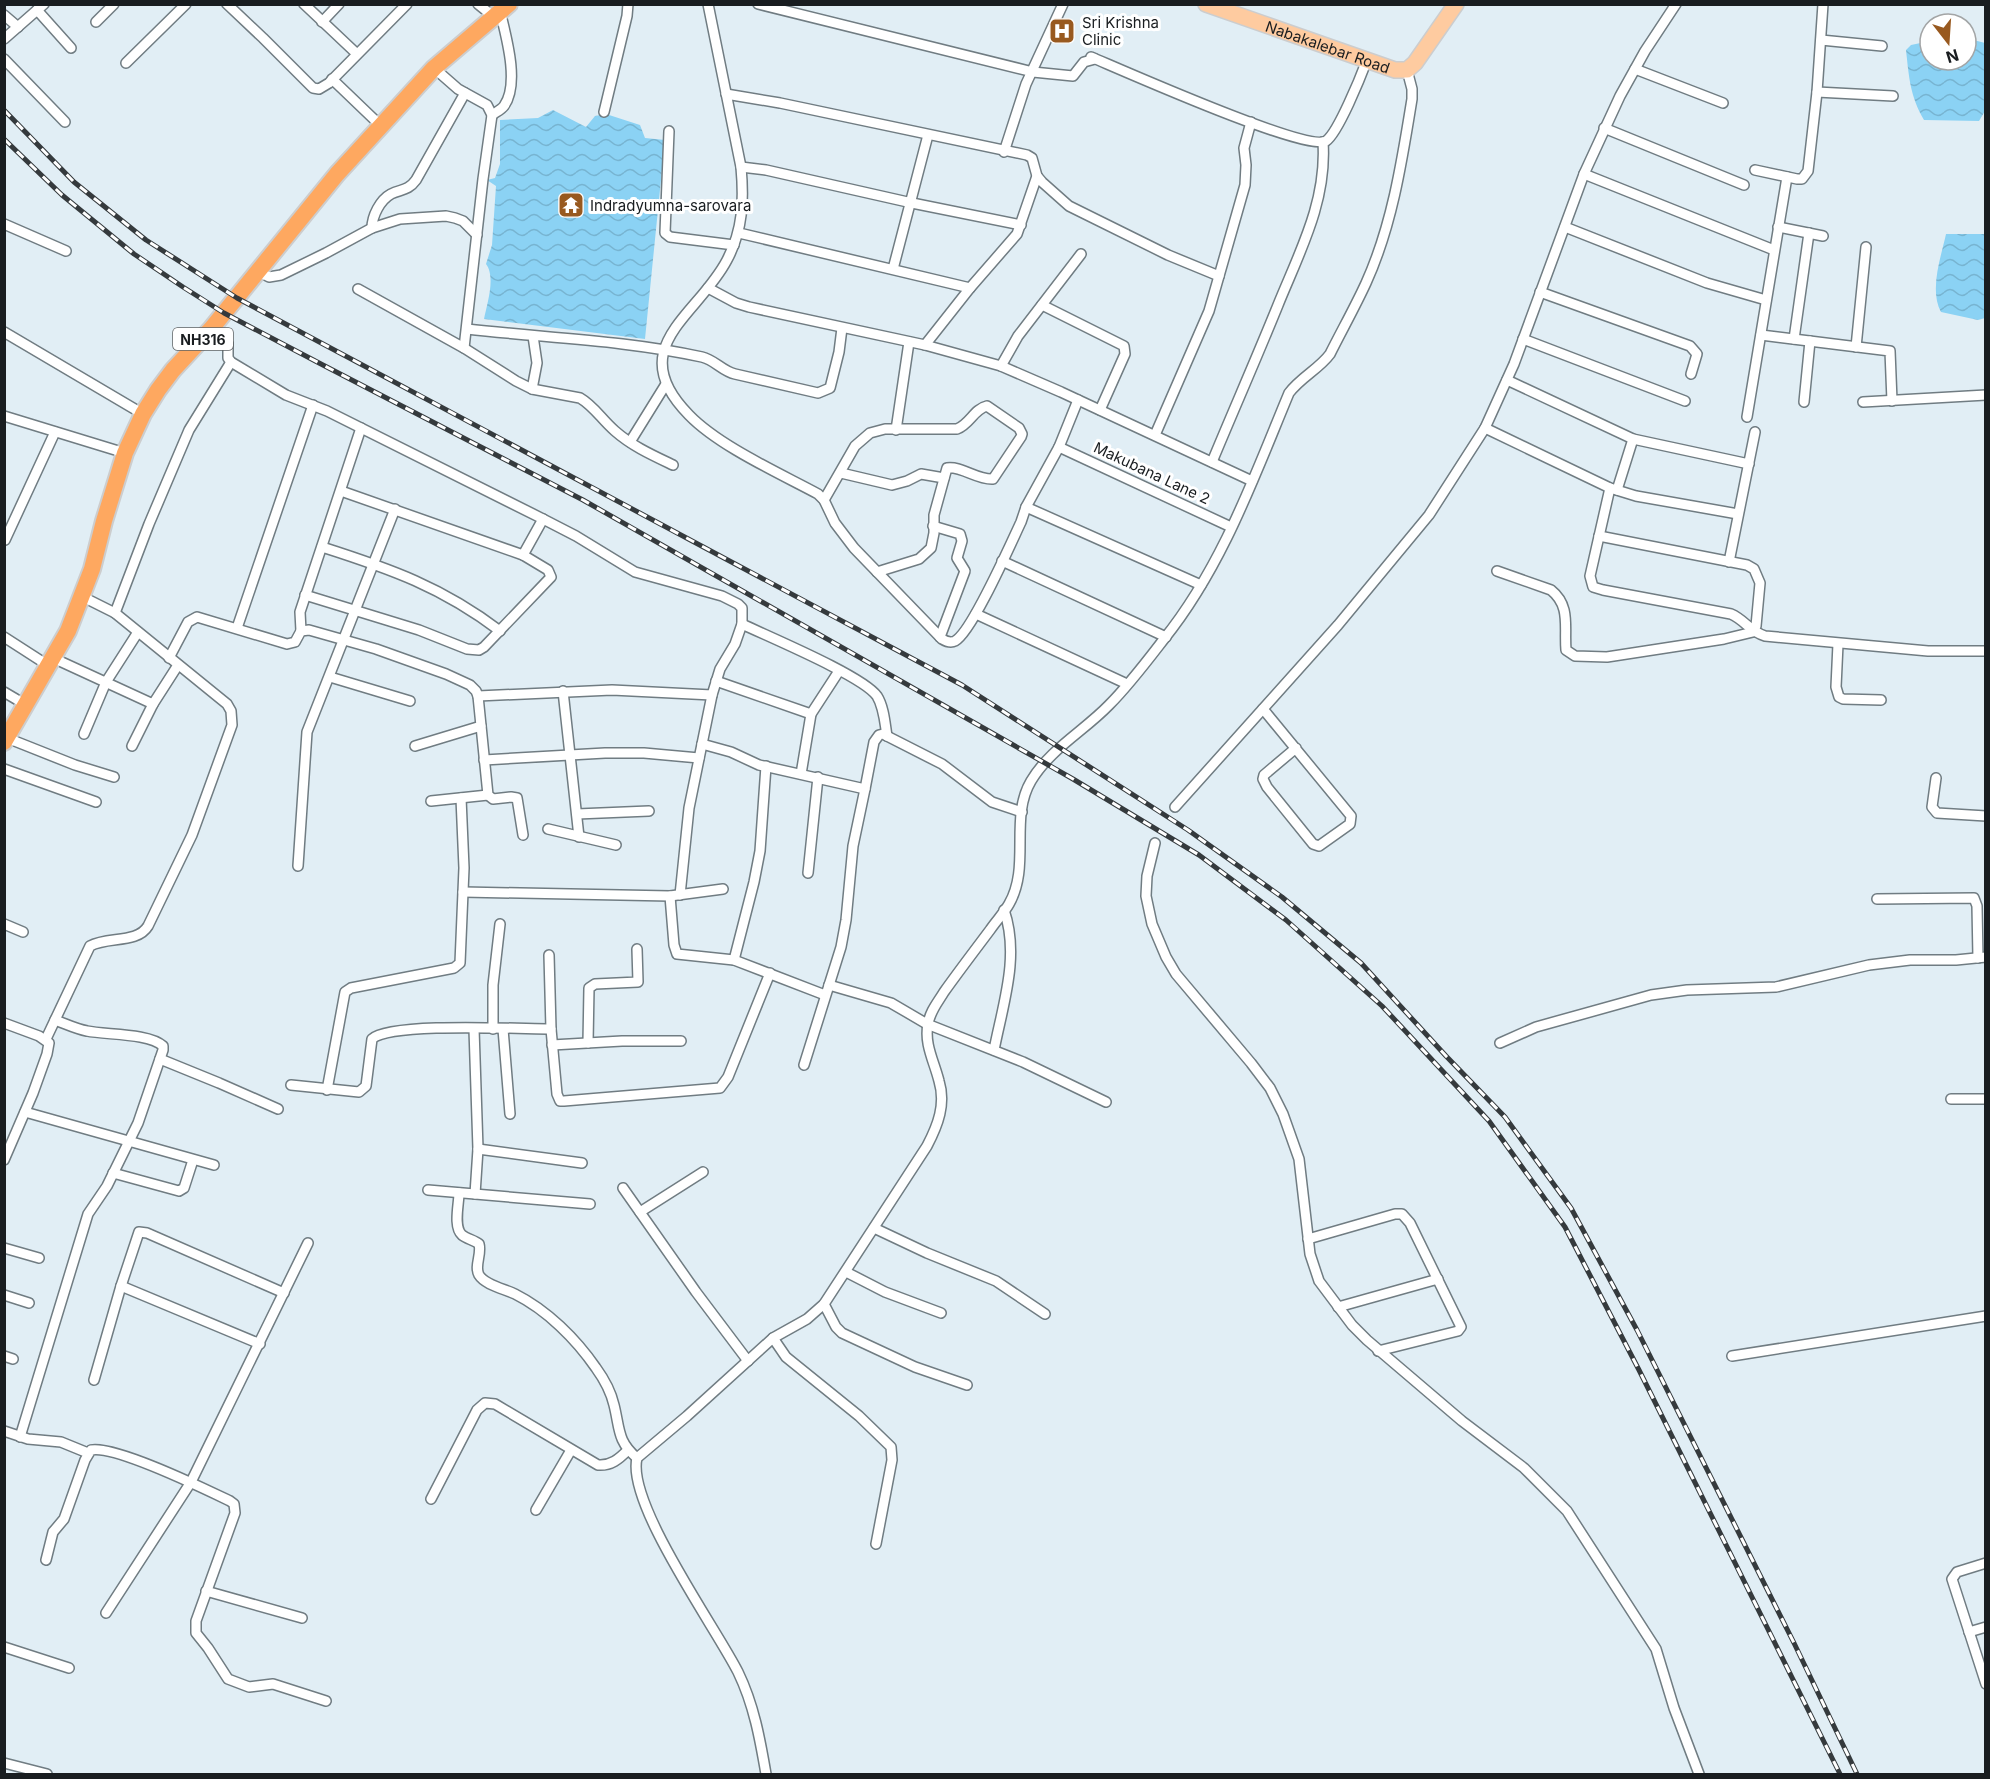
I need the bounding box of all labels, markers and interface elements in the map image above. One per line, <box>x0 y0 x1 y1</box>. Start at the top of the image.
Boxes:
north arrow <box>1918 12 1978 72</box>
place label: Sri Krishna Clinic <box>1082 13 1159 49</box>
hospital icon: Sri Krishna Clinic <box>1047 16 1077 46</box>
street label: Nabakalebar Road <box>1263 16 1392 77</box>
text: N <box>1944 45 1961 68</box>
temple icon: Indradyumna-sarovara <box>556 190 586 220</box>
place label: Indradyumna-sarovara <box>590 196 751 215</box>
road number: NH316 <box>173 328 233 350</box>
street label: Makubana Lane 2 <box>1091 438 1213 508</box>

